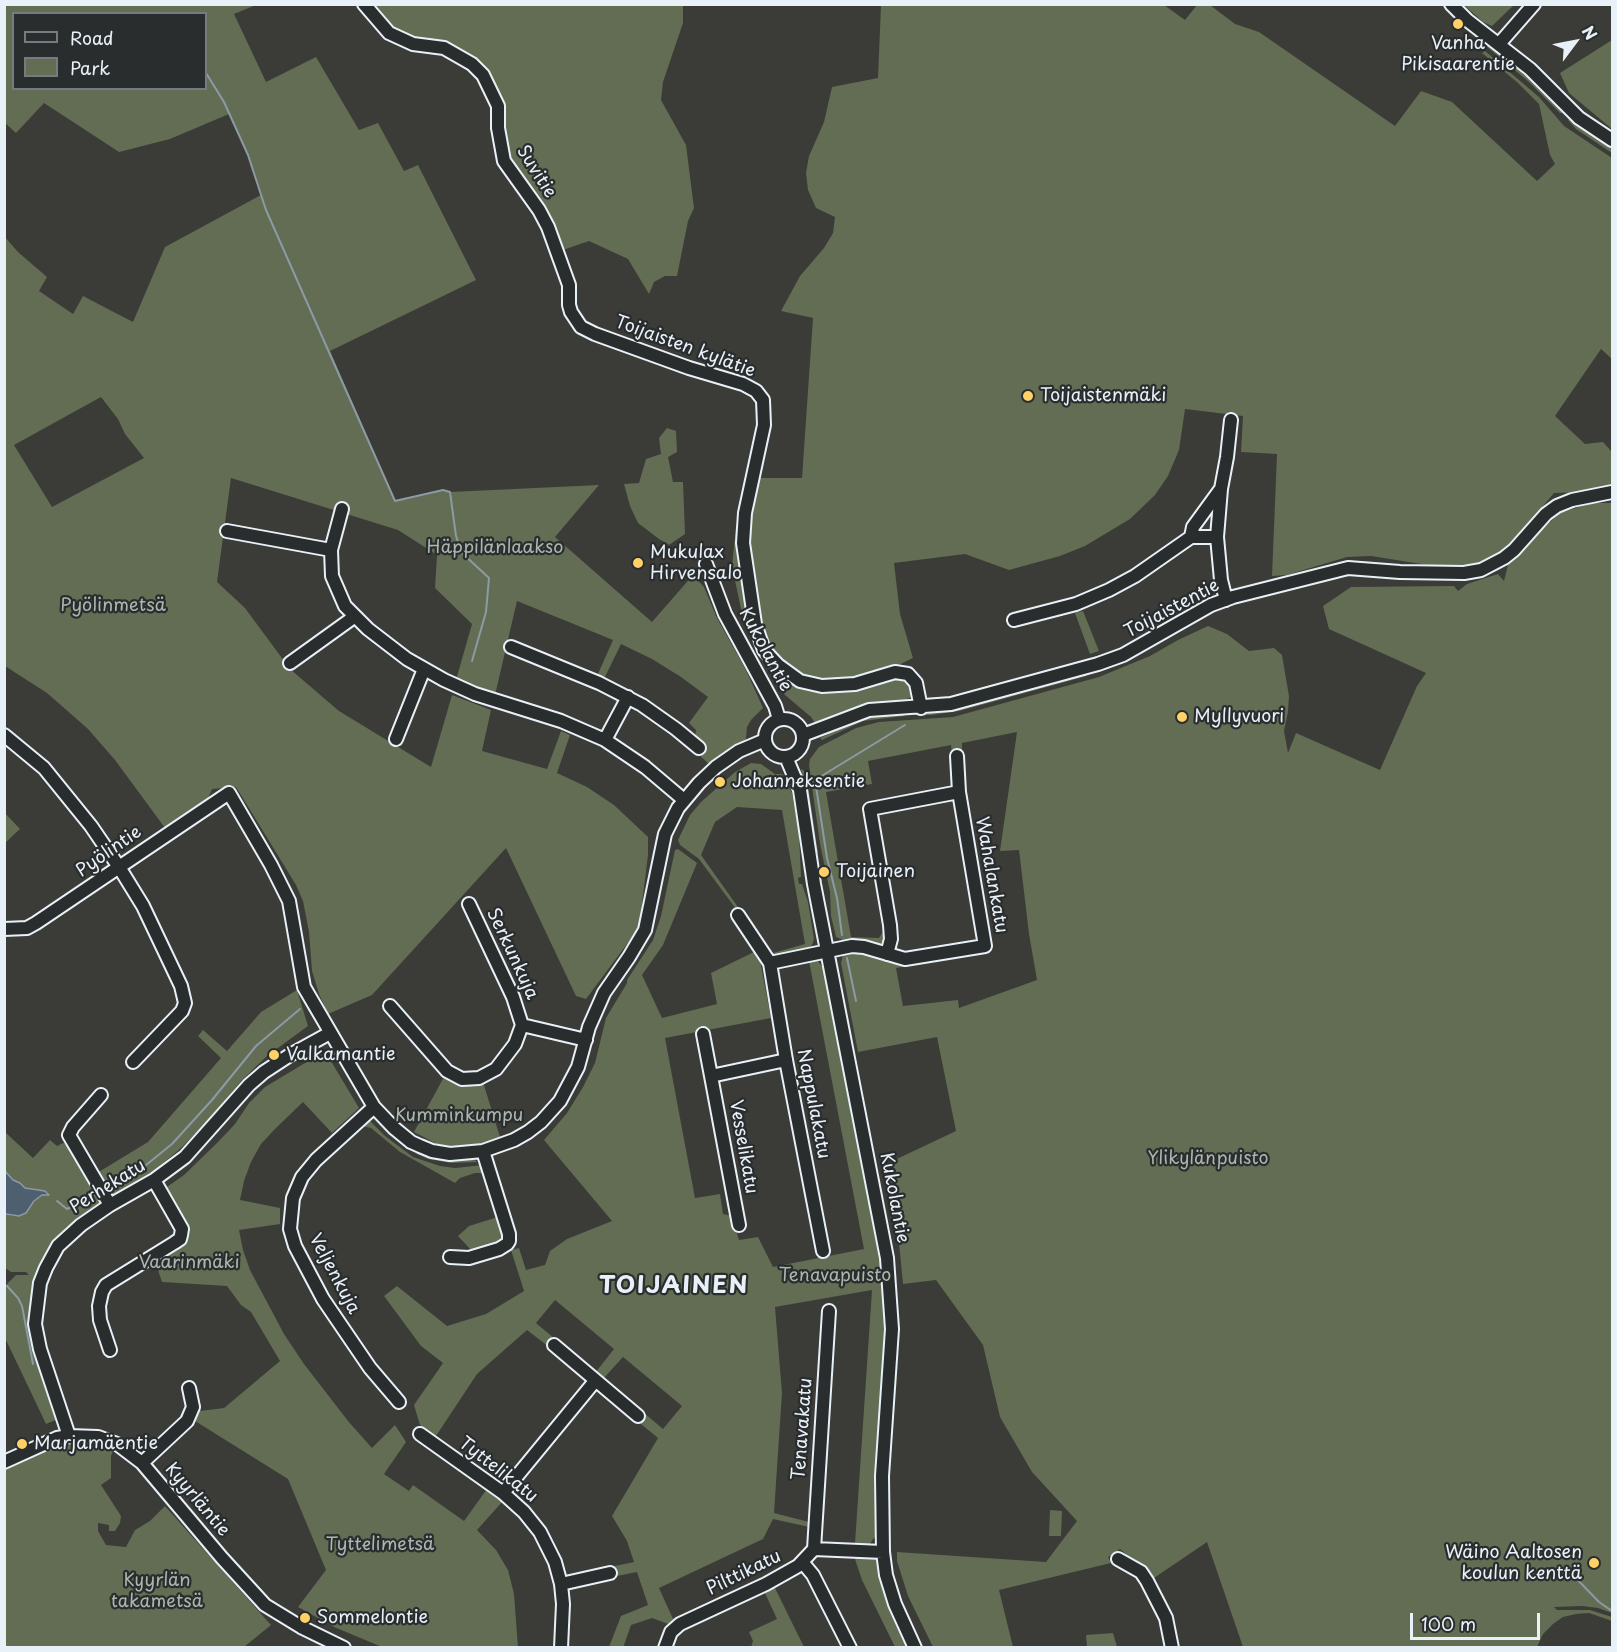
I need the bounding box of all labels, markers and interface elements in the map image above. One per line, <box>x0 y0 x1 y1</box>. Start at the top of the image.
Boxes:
legend <box>12 12 207 90</box>
north arrow <box>1545 12 1605 72</box>
marker: Vanha Pikisaarentie <box>1451 17 1465 31</box>
text: N <box>1577 21 1604 44</box>
text: Road <box>70 24 114 51</box>
place label: Vanha Pikisaarentie <box>1401 33 1515 76</box>
text: Park <box>70 54 110 81</box>
street label: Suvitie <box>512 142 560 202</box>
street label: Toijaisten kylätie <box>612 312 758 382</box>
place label: Toijaistenmäki <box>1040 385 1166 407</box>
marker: Toijaistenmäki <box>1021 389 1035 403</box>
park label: Häppilänlaakso <box>427 537 563 559</box>
place label: Mukulax Hirvensalo <box>650 542 742 584</box>
marker: Mukulax Hirvensalo <box>631 556 645 570</box>
street label: Toijaistentie <box>1121 575 1223 643</box>
park label: Pyölinmetsä <box>60 595 166 617</box>
street label: Kukolantie <box>734 604 796 696</box>
place label: Myllyvuori <box>1194 706 1284 728</box>
marker: Myllyvuori <box>1175 710 1189 724</box>
place label: Johanneksentie <box>732 771 865 793</box>
marker: Johanneksentie <box>713 775 727 789</box>
street label: Wahalankatu <box>970 815 1012 935</box>
street label: Pyölintie <box>72 822 146 882</box>
place label: Toijainen <box>836 861 915 883</box>
marker: Toijainen <box>817 865 831 879</box>
street label: Serkunkuja <box>481 905 543 1003</box>
place label: Valkamantie <box>286 1044 396 1066</box>
street label: Nappulakatu <box>792 1047 834 1161</box>
marker: Valkamantie <box>267 1048 281 1062</box>
street label: Vesselikatu <box>724 1098 762 1196</box>
park label: Kumminkumpu <box>395 1105 523 1127</box>
park label: Ylikylänpuisto <box>1147 1148 1269 1170</box>
street label: Kukolantie <box>875 1151 913 1245</box>
street label: Perhekatu <box>66 1155 150 1219</box>
street label: Veljenkuja <box>304 1230 364 1318</box>
park label: Vaarinmäki <box>138 1252 240 1274</box>
park label: Tenavapuisto <box>779 1265 891 1287</box>
district label: TOIJAINEN <box>601 1272 747 1300</box>
street label: Tenavakatu <box>789 1377 817 1481</box>
street label: Tyttelikatu <box>454 1432 542 1508</box>
place label: Marjamäentie <box>34 1433 158 1455</box>
marker: Marjamäentie <box>15 1437 29 1451</box>
street label: Kyyrläntie <box>160 1459 234 1541</box>
park label: Tyttelimetsä <box>326 1534 434 1556</box>
place label: Wäino Aaltosen koulun kenttä <box>1445 1542 1582 1584</box>
street label: Pilttikatu <box>703 1546 785 1600</box>
marker: Wäino Aaltosen koulun kenttä <box>1587 1556 1601 1570</box>
park label: Kyyrlän takametsä <box>111 1570 203 1612</box>
scale bar <box>1413 1601 1544 1639</box>
place label: Sommelontie <box>317 1607 428 1629</box>
text: 100 m <box>1421 1610 1476 1637</box>
marker: Sommelontie <box>298 1611 312 1625</box>

